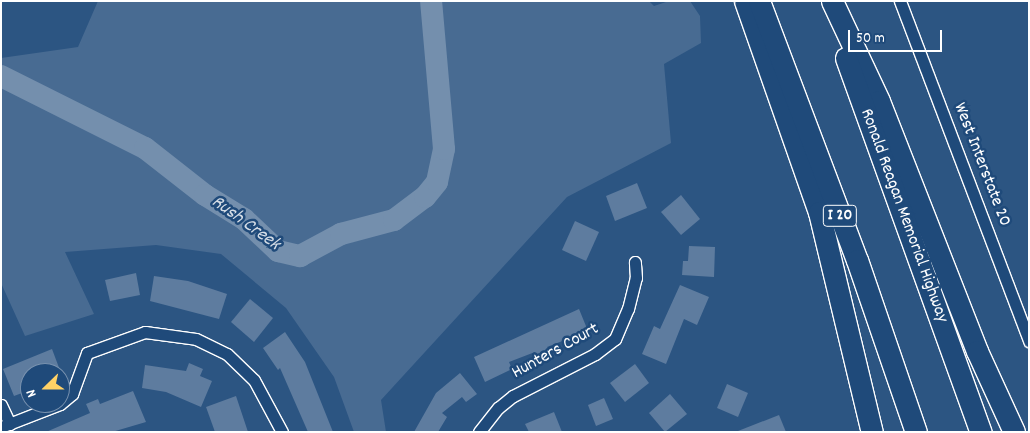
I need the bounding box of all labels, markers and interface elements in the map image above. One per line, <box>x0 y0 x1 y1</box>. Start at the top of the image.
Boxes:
scale bar <box>850 20 944 52</box>
text: 50 m <box>856 28 885 50</box>
street label: West Interstate 20 <box>947 100 1015 230</box>
street label: Ronald Reagan Memorial Highway <box>854 106 952 326</box>
water label: Rush Creek <box>206 191 284 257</box>
road number: I 20 <box>822 202 858 230</box>
street label: Hunters Court <box>509 319 603 385</box>
north arrow <box>20 363 70 413</box>
text: N <box>21 386 43 400</box>

